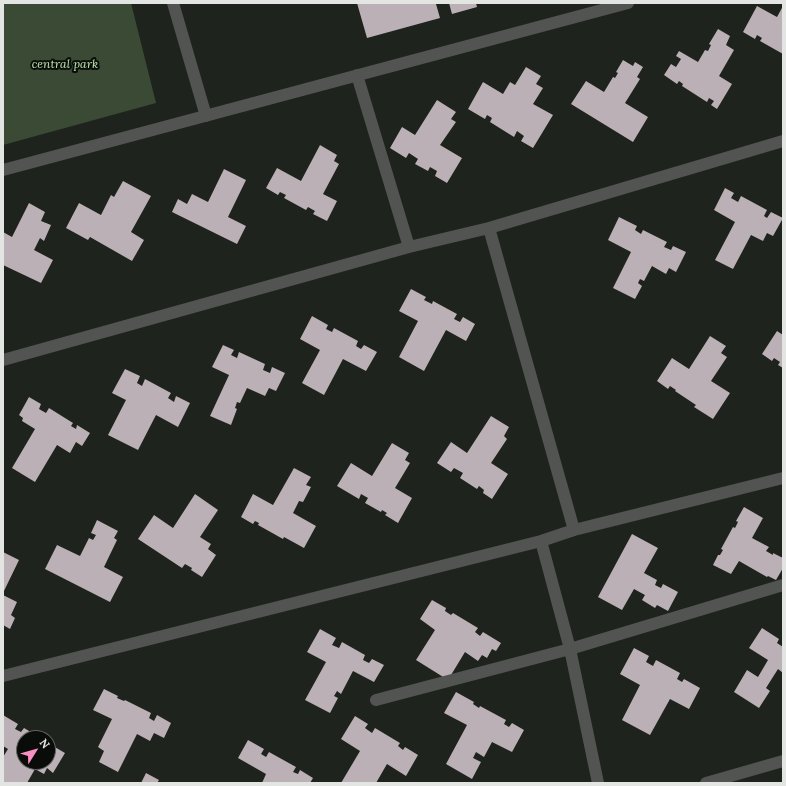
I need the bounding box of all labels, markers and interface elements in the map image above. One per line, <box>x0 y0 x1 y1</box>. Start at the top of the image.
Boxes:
park label: central park <box>32 58 98 72</box>
north arrow <box>16 730 56 770</box>
text: N <box>37 736 53 751</box>

